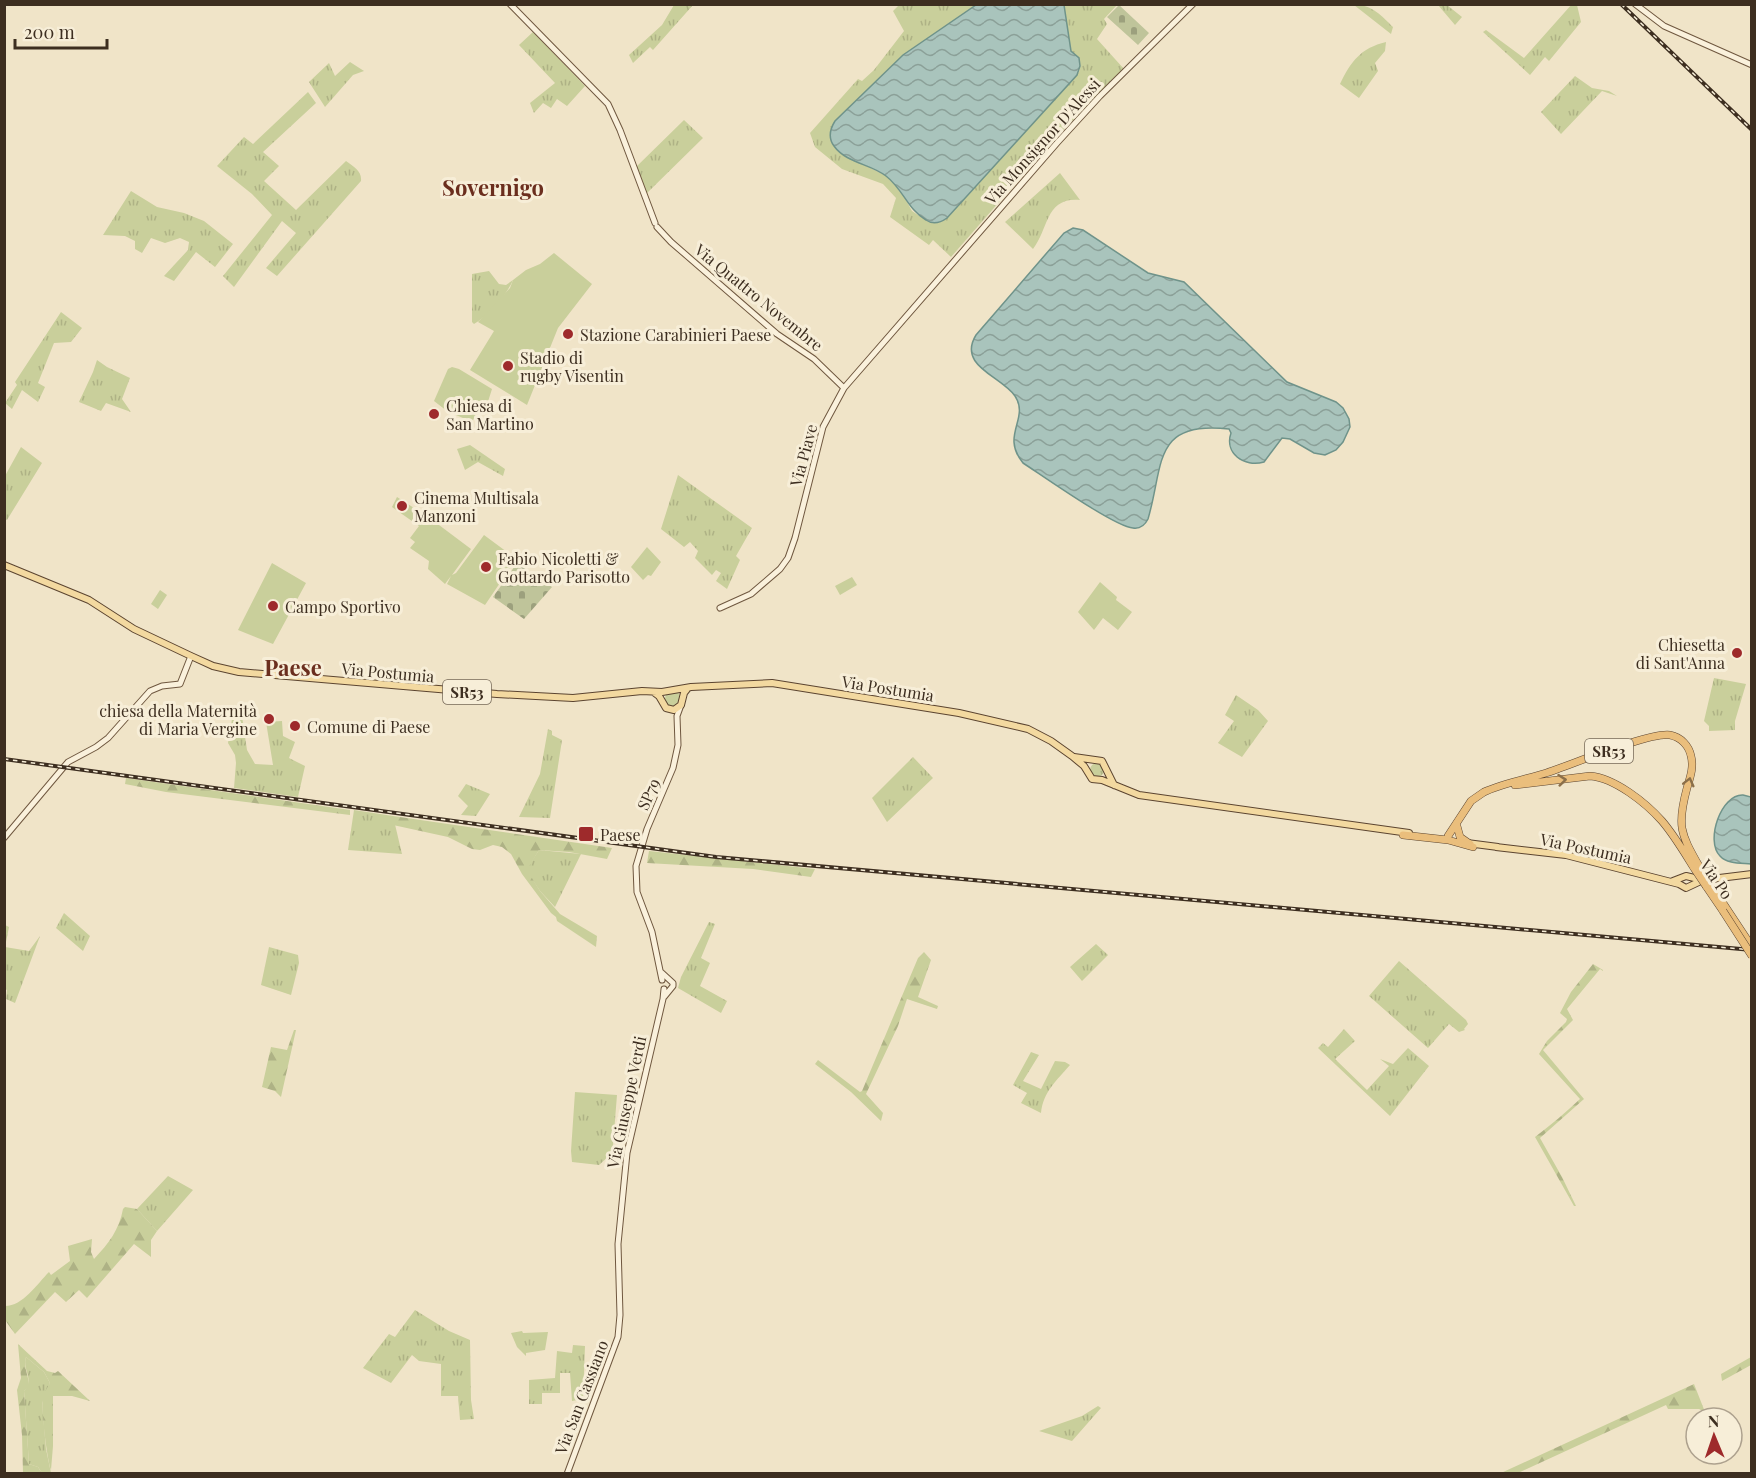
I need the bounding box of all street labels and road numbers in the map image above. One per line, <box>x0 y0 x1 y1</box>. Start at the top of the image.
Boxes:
street label: Via Monsignor D'Alessi <box>979 73 1104 209</box>
street label: Via Quattro Novembre <box>690 238 827 355</box>
street label: Via Piave <box>784 421 821 489</box>
street label: Via Postumia <box>340 657 435 687</box>
street label: Via Postumia <box>839 670 936 706</box>
road number: SR53 <box>443 680 491 704</box>
road number: SR53 <box>1585 739 1633 763</box>
street label: SP79 <box>632 775 664 813</box>
street label: Via Postumia <box>1537 828 1634 868</box>
street label: Via Po <box>1695 854 1738 903</box>
street label: Via Giuseppe Verdi <box>602 1034 650 1171</box>
street label: Via San Cassiano <box>549 1337 612 1458</box>

